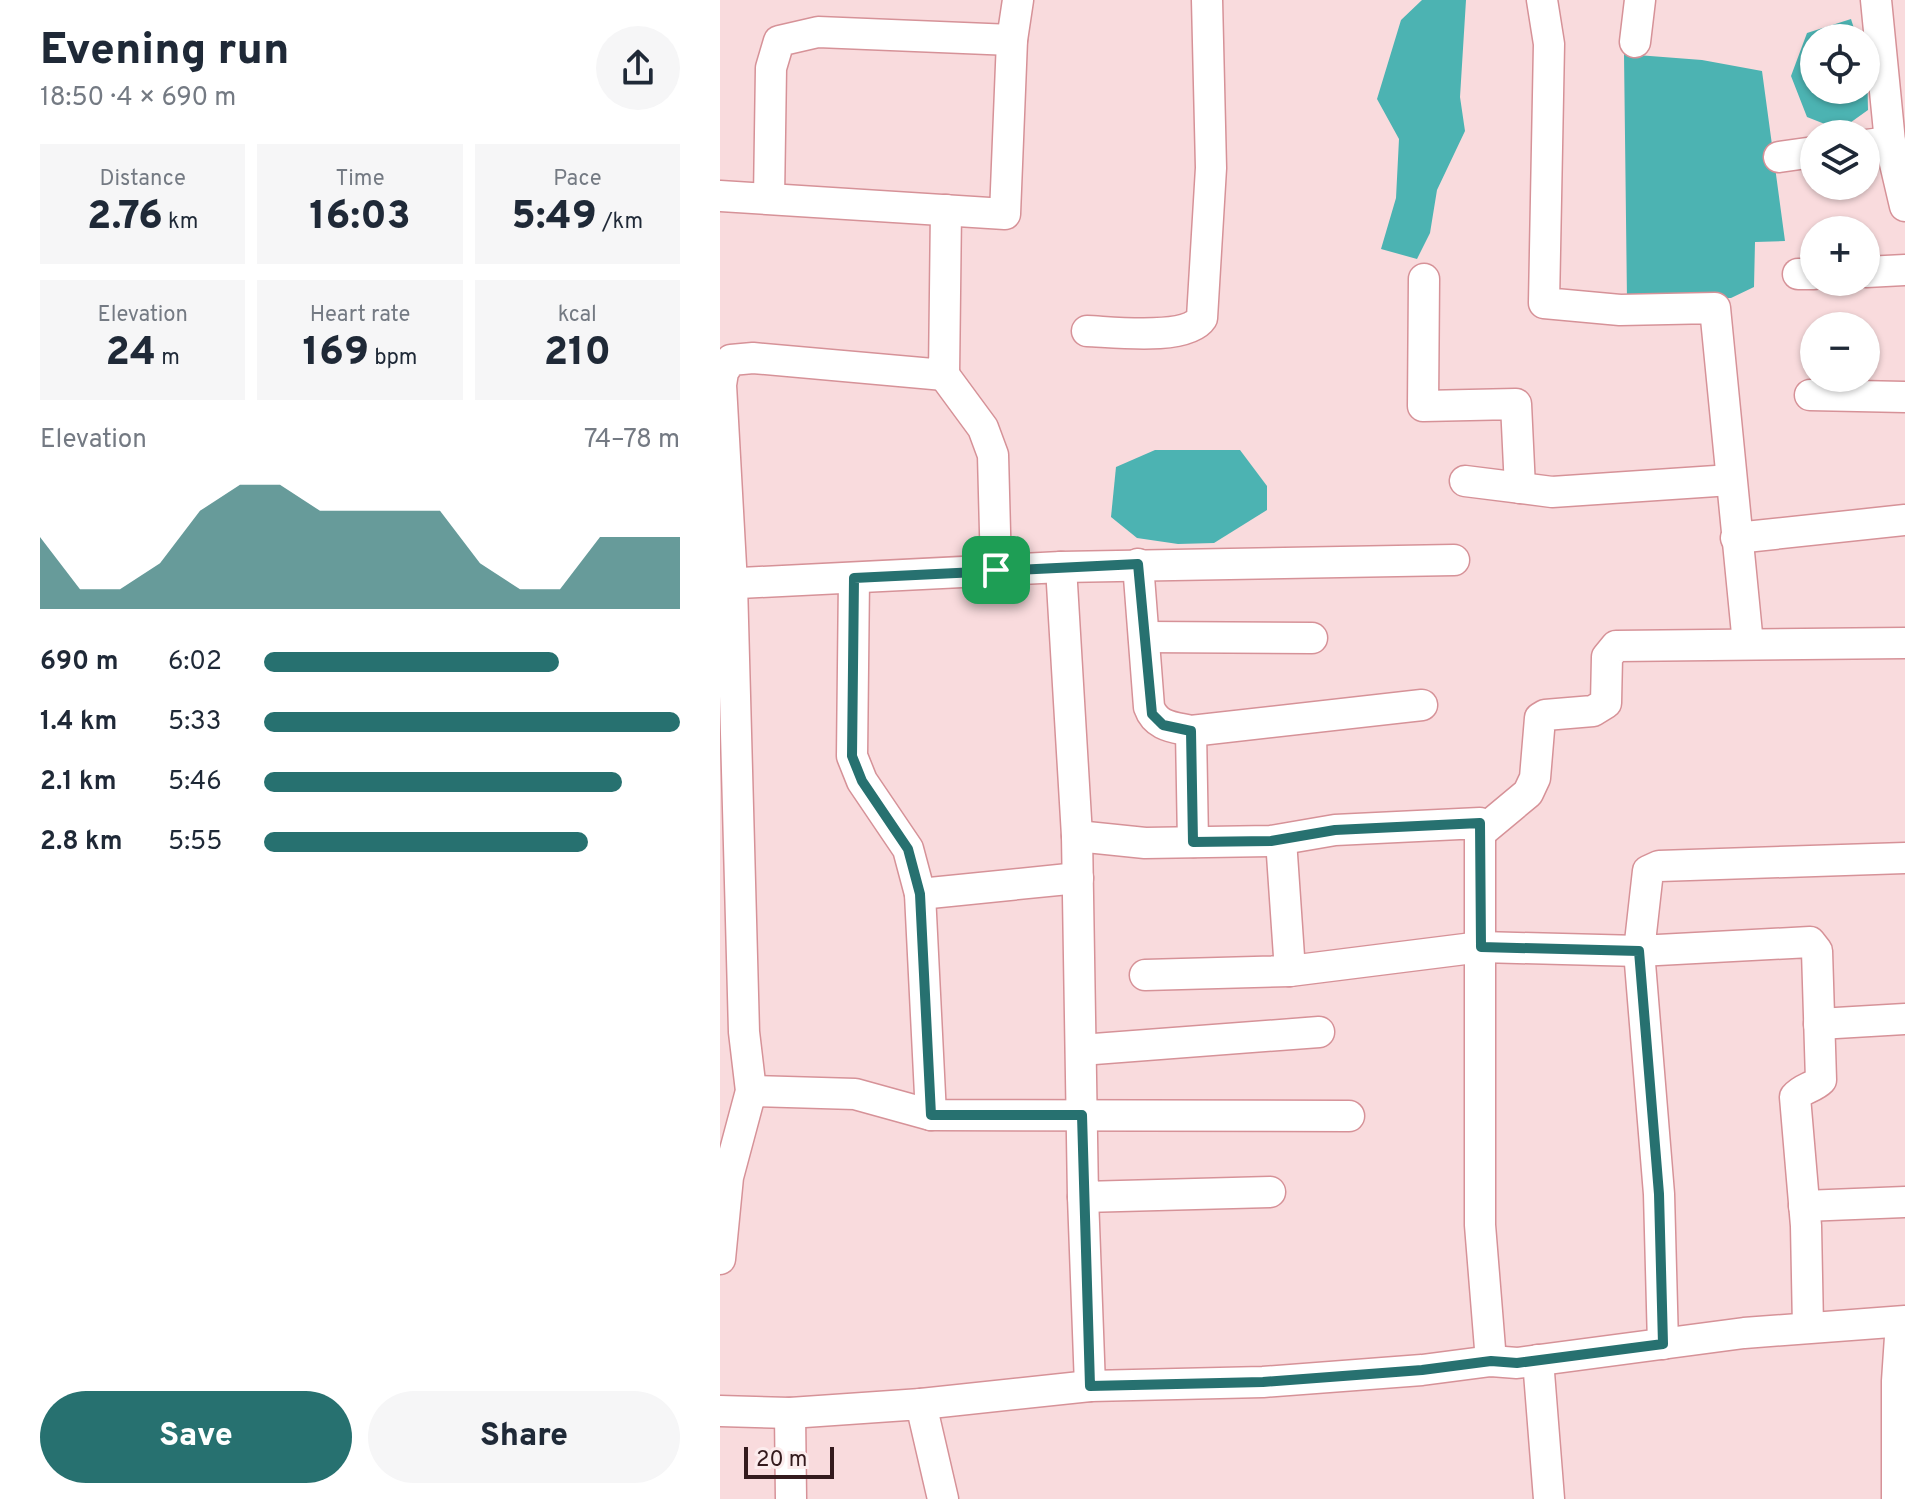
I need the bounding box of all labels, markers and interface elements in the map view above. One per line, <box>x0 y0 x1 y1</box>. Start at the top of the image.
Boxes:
text: Evening run <box>40 24 289 80</box>
map controls <box>1800 24 1880 392</box>
button: locate <box>1800 24 1880 104</box>
button: share <box>596 26 680 110</box>
text: 18:50 · 4 × 690 m <box>40 82 236 115</box>
button: layers <box>1800 120 1880 200</box>
text: Distance <box>99 166 186 193</box>
text: Time <box>335 166 385 193</box>
text: Pace <box>553 166 601 193</box>
text: 2.76 <box>87 193 163 243</box>
text: 16:03 <box>309 193 411 243</box>
text: 5:49 <box>512 193 597 243</box>
text: km <box>163 209 198 236</box>
text: /km <box>597 209 643 236</box>
button: + <box>1800 216 1880 296</box>
text: Elevation <box>97 302 188 329</box>
text: Heart rate <box>310 302 410 329</box>
text: kcal <box>558 302 597 329</box>
button: − <box>1800 312 1880 392</box>
text: 24 <box>105 329 156 379</box>
text: 169 <box>303 329 369 379</box>
text: 210 <box>544 329 611 379</box>
text: m <box>156 345 180 372</box>
text: bpm <box>369 345 417 372</box>
text: Elevation <box>40 424 147 457</box>
text: 74–78 m <box>584 424 680 457</box>
pin <box>962 536 1030 604</box>
icon: arrive <box>974 548 1018 592</box>
text: 690 m <box>40 646 118 679</box>
text: 6:02 <box>168 646 222 679</box>
text: 1.4 km <box>40 706 117 739</box>
text: 5:33 <box>168 706 221 739</box>
text: 2.1 km <box>40 766 116 799</box>
text: 5:46 <box>168 766 222 799</box>
text: 2.8 km <box>40 826 122 859</box>
text: 5:55 <box>168 826 222 859</box>
button: Save <box>40 1391 352 1483</box>
button: Share <box>368 1391 680 1483</box>
scale bar <box>744 1443 834 1479</box>
text: 20 m <box>756 1447 807 1474</box>

